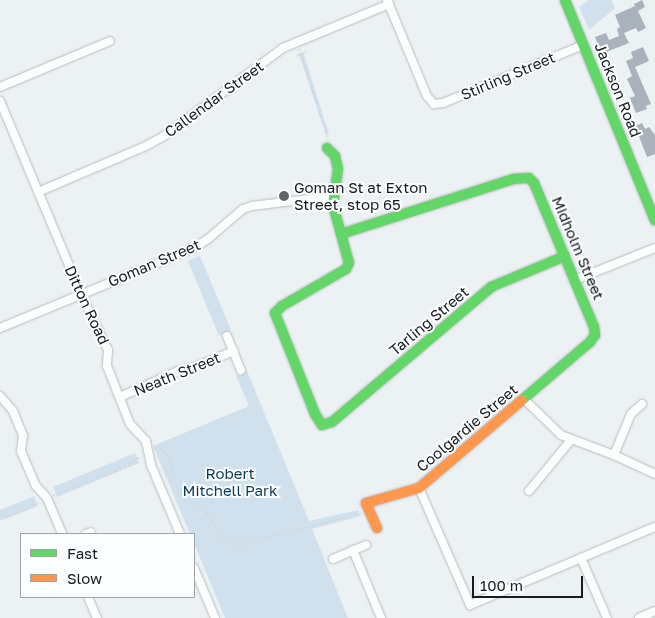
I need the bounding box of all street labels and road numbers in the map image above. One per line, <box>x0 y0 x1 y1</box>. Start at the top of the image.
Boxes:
street label: Jackson Road <box>591 40 645 140</box>
street label: Stirling Street <box>458 48 558 104</box>
street label: Callendar Street <box>161 57 267 141</box>
street label: Midholm Street <box>548 194 608 302</box>
street label: Goman Street <box>105 235 203 291</box>
street label: Ditton Road <box>61 263 113 347</box>
street label: Tarling Street <box>386 283 472 359</box>
street label: Neath Street <box>131 348 223 400</box>
street label: Coolgardie Street <box>413 380 521 476</box>

